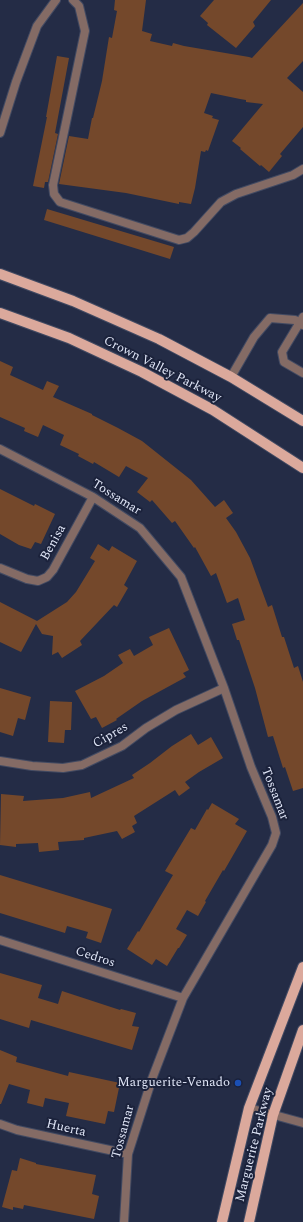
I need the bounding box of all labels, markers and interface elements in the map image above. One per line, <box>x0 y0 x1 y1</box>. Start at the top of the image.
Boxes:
street label: Crown Valley Parkway <box>101 334 223 406</box>
street label: Tossamar <box>88 477 144 519</box>
street label: Benisa <box>38 522 70 564</box>
street label: Cipres <box>91 720 131 752</box>
street label: Tossamar <box>257 765 291 823</box>
street label: Cedros <box>73 944 117 972</box>
place label: Marguerite-Venado <box>117 1075 230 1091</box>
marker: Marguerite-Venado <box>233 1078 243 1088</box>
street label: Marguerite Parkway <box>233 1086 277 1204</box>
street label: Tossamar <box>109 1103 139 1161</box>
street label: Huerta <box>45 1117 87 1141</box>

